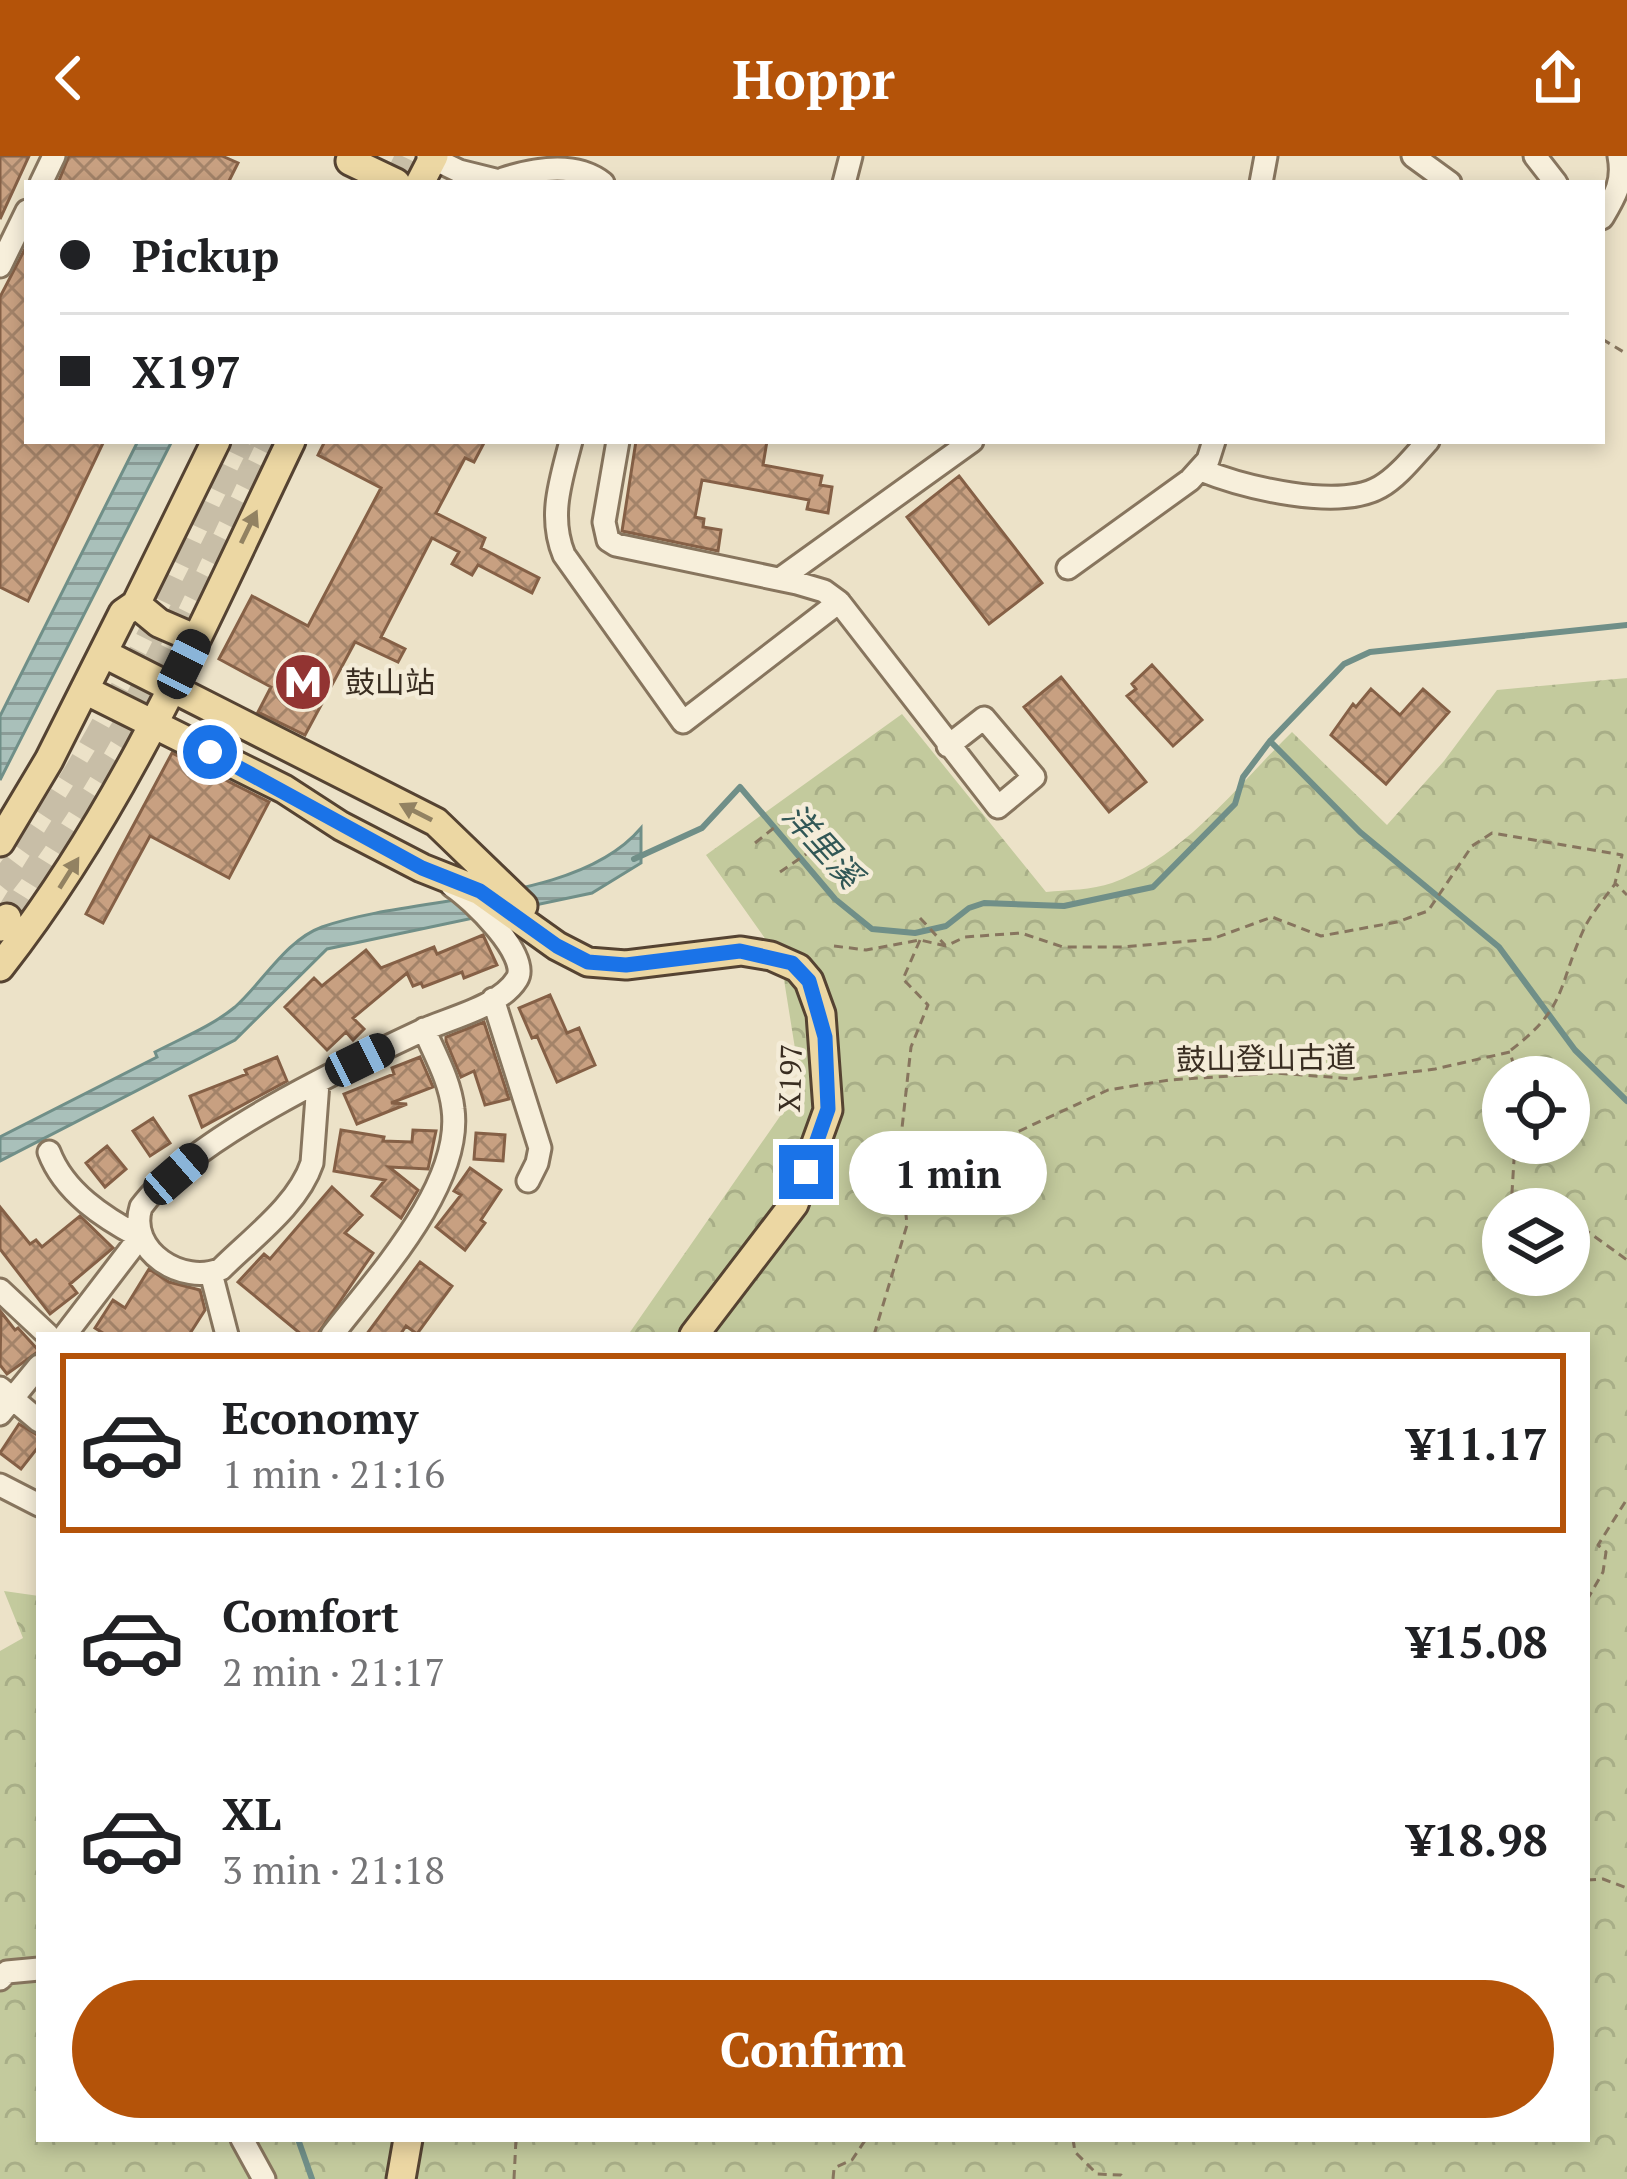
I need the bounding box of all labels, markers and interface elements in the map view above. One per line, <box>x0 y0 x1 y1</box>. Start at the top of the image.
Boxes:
text: Hoppr <box>732 43 895 114</box>
icon: back <box>36 45 102 111</box>
icon: share <box>1525 45 1591 111</box>
text: Pickup <box>132 225 279 285</box>
text: X197 <box>132 341 241 401</box>
one-way arrow <box>239 509 259 544</box>
car <box>152 624 216 704</box>
metro station icon: 鼓山站 <box>272 651 334 713</box>
place label: 鼓山站 <box>345 662 435 702</box>
route start <box>183 725 237 779</box>
water label: 洋里溪 <box>774 794 874 898</box>
one-way arrow <box>398 802 433 822</box>
one-way arrow <box>58 856 79 890</box>
car <box>320 1028 400 1092</box>
street label: 鼓山登山古道 <box>1176 1036 1356 1080</box>
street label: X197 <box>769 1043 811 1113</box>
map controls <box>1482 1056 1590 1296</box>
button: locate <box>1482 1056 1590 1164</box>
callout: 1 min <box>848 1130 1046 1214</box>
car <box>137 1137 215 1211</box>
route end <box>779 1145 833 1199</box>
text: 1 min <box>895 1147 1001 1199</box>
button: layers <box>1482 1188 1590 1296</box>
text: Economy <box>222 1387 418 1447</box>
icon: car <box>78 1389 186 1497</box>
text: ¥11.17 <box>1408 1413 1548 1473</box>
text: 1 min · 21:16 <box>222 1447 445 1499</box>
text: Comfort <box>222 1585 399 1645</box>
icon: car <box>78 1587 186 1695</box>
text: ¥15.08 <box>1408 1611 1548 1671</box>
text: 2 min · 21:17 <box>222 1645 445 1697</box>
text: XL <box>222 1783 281 1843</box>
icon: car <box>78 1785 186 1893</box>
text: ¥18.98 <box>1408 1809 1548 1869</box>
text: 3 min · 21:18 <box>222 1843 445 1895</box>
button: Confirm <box>72 1980 1554 2118</box>

